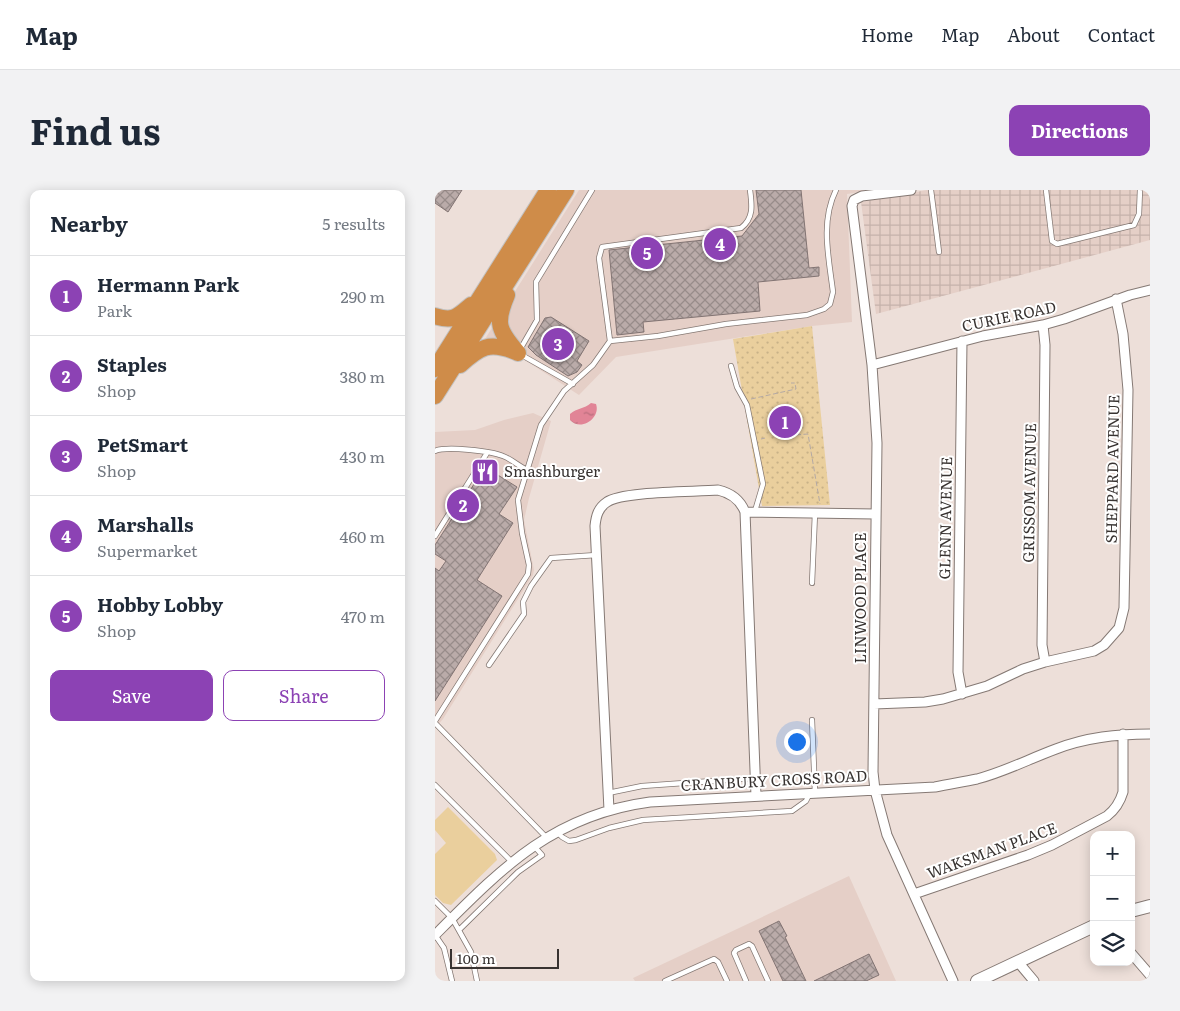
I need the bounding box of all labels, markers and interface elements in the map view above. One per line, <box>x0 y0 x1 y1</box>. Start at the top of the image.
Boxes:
text: Map <box>25 17 78 52</box>
text: Home <box>861 21 913 48</box>
text: Map <box>941 21 979 48</box>
text: About <box>1007 21 1060 48</box>
text: Contact <box>1088 21 1155 48</box>
text: Find us <box>30 104 160 156</box>
button: Directions <box>1009 105 1150 156</box>
text: Nearby <box>50 207 128 238</box>
text: 5 results <box>322 211 385 235</box>
pin: 4 <box>704 225 736 263</box>
pin: 5 <box>631 234 663 272</box>
text: Hermann Park <box>97 270 239 298</box>
text: 1 <box>63 284 69 308</box>
text: 290 m <box>341 284 385 308</box>
street label: CURIE ROAD <box>959 294 1058 337</box>
text: Park <box>97 298 132 322</box>
pin: 3 <box>542 325 574 363</box>
text: Staples <box>97 350 167 378</box>
text: 2 <box>62 364 70 388</box>
text: 380 m <box>340 364 385 388</box>
text: Shop <box>97 378 136 402</box>
street label: SHEPPARD AVENUE <box>1099 394 1124 544</box>
pin: 1 <box>769 403 801 441</box>
street label: GRISSOM AVENUE <box>1016 423 1041 563</box>
text: PetSmart <box>97 430 188 458</box>
text: 3 <box>62 444 70 468</box>
text: 430 m <box>340 444 385 468</box>
street label: GLENN AVENUE <box>932 456 957 580</box>
restaurant icon: Smashburger <box>470 457 500 487</box>
text: Shop <box>97 458 136 482</box>
place label: Smashburger <box>504 459 600 482</box>
pin: 2 <box>447 486 479 524</box>
text: Marshalls <box>97 510 193 538</box>
text: 4 <box>61 524 71 548</box>
text: 460 m <box>340 524 385 548</box>
street label: LINWOOD PLACE <box>848 533 871 663</box>
text: Supermarket <box>97 538 197 562</box>
text: Hobby Lobby <box>97 590 223 618</box>
text: 5 <box>62 604 70 628</box>
text: 470 m <box>341 604 385 628</box>
text: Shop <box>97 618 136 642</box>
button: Save <box>50 670 213 721</box>
button: Share <box>223 670 385 721</box>
your location <box>784 729 810 755</box>
street label: CRANBURY CROSS ROAD <box>680 763 868 796</box>
street label: WAKSMAN PLACE <box>923 815 1060 884</box>
map controls <box>1090 831 1135 966</box>
button: + <box>1090 831 1135 876</box>
button: − <box>1090 876 1135 921</box>
button: layers <box>1090 921 1135 966</box>
scale bar <box>450 946 559 969</box>
text: 100 m <box>457 948 495 968</box>

